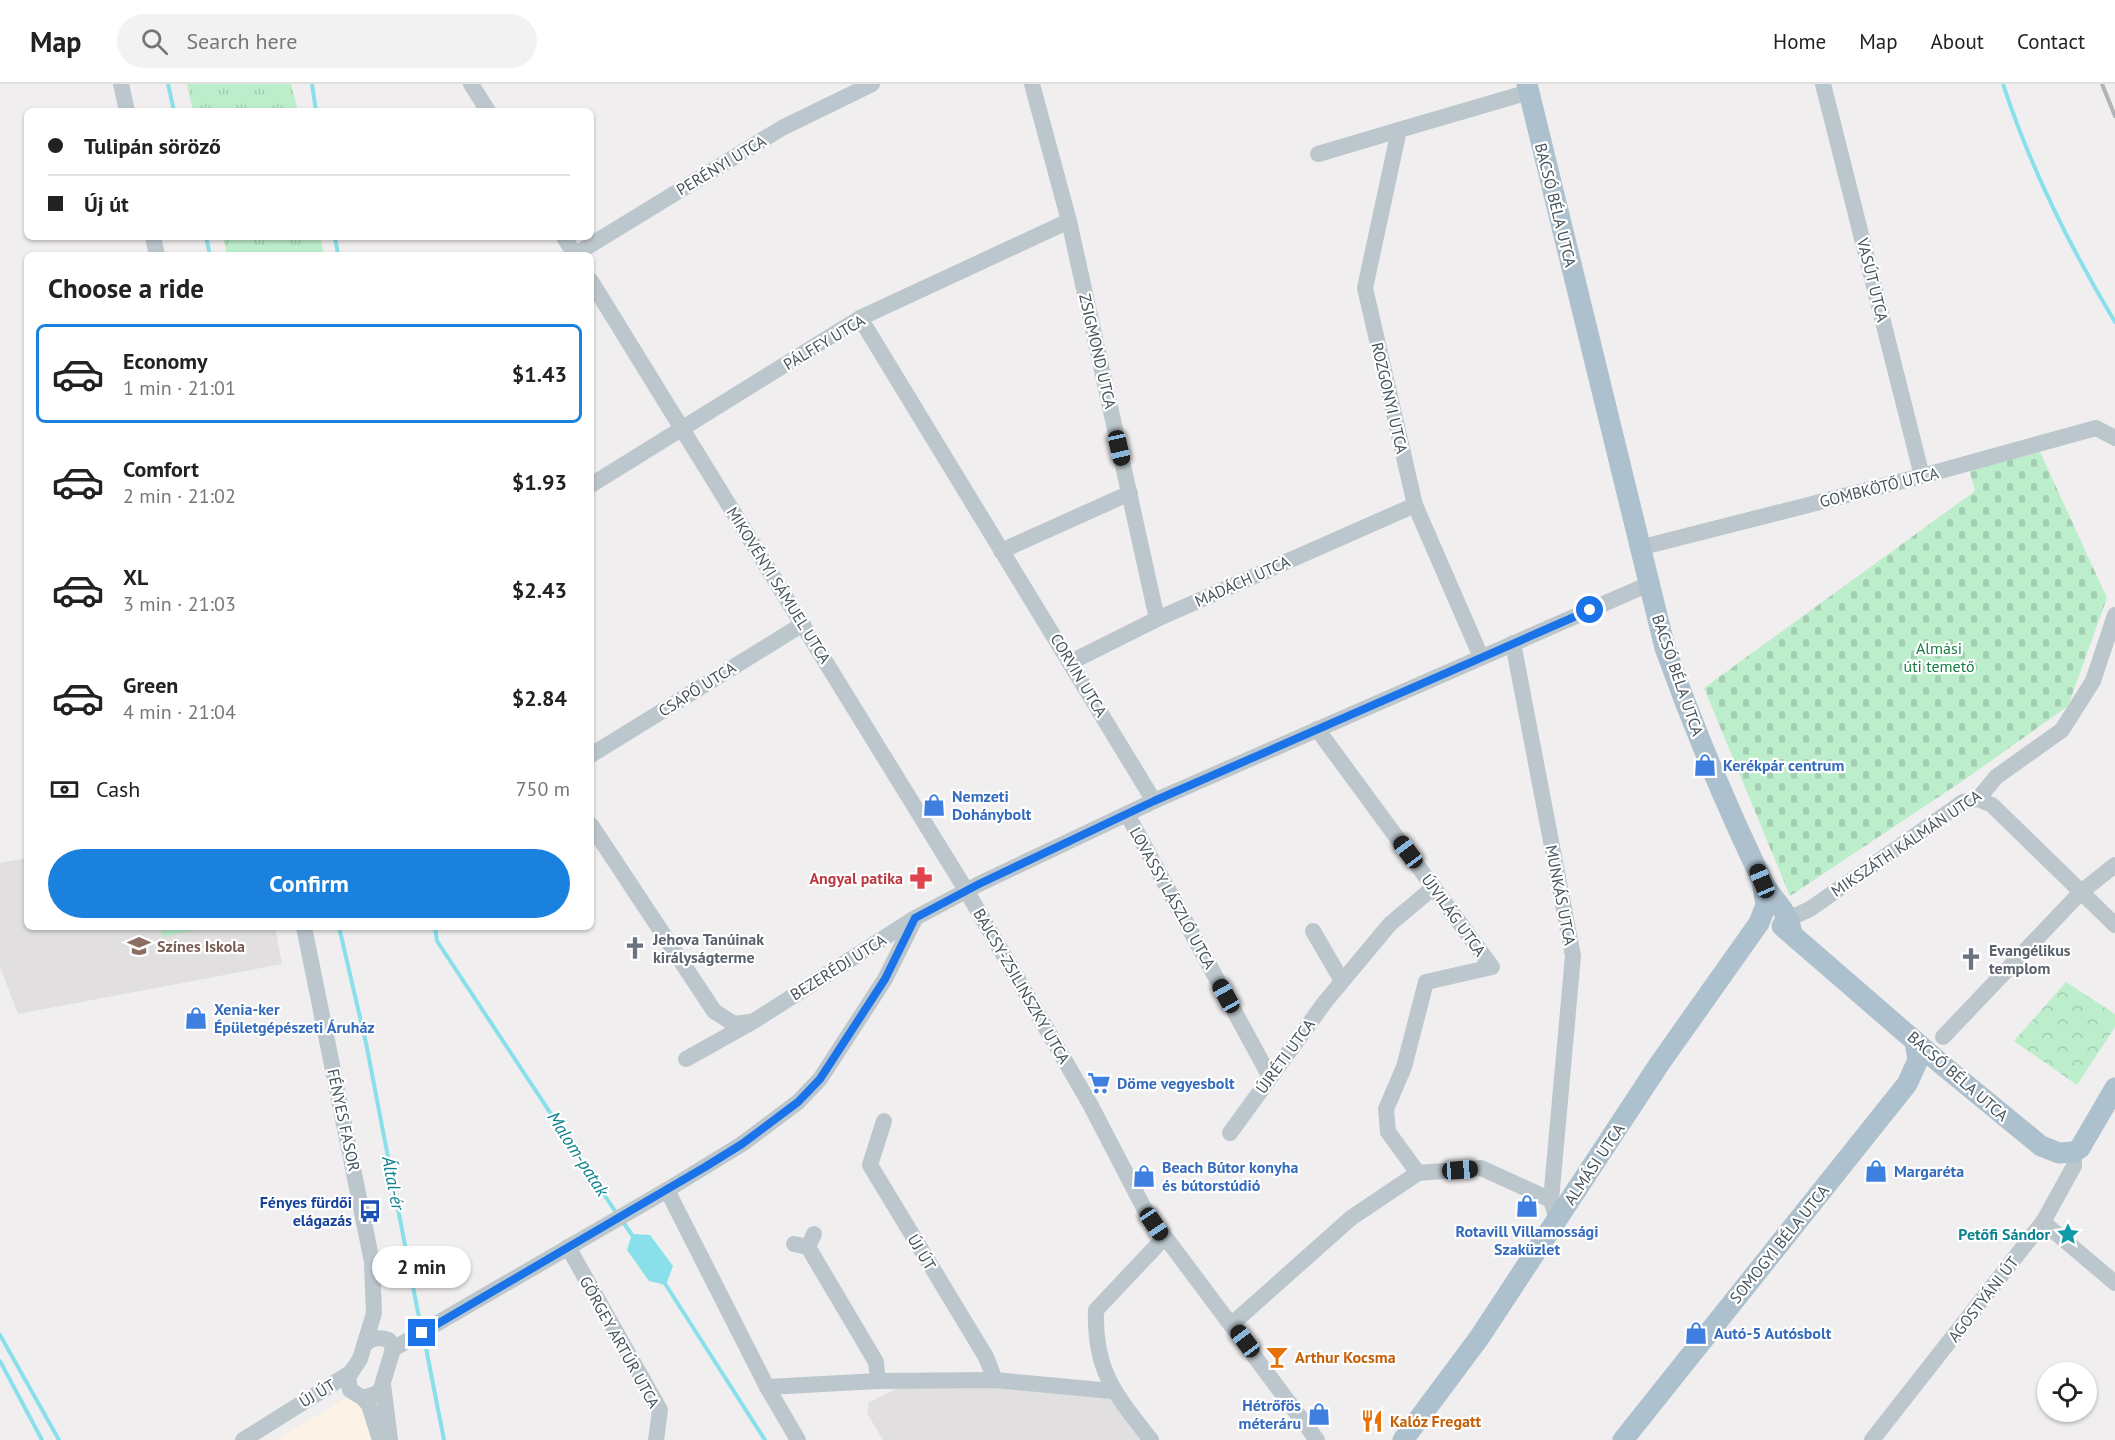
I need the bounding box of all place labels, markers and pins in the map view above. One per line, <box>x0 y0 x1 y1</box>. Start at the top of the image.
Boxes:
shop icon: Kerékpár centrum <box>1692 752 1718 778</box>
place label: Kerékpár centrum <box>1723 755 1844 775</box>
place label: Nemzeti Dohánybolt <box>952 786 1032 824</box>
shop icon: Nemzeti Dohánybolt <box>921 792 947 818</box>
pharmacy icon: Angyal patika <box>908 865 934 891</box>
place label: Angyal patika <box>809 868 903 888</box>
place label: Jehova Tanúinak királyságterme <box>652 929 764 967</box>
school or university icon: Színes Iskola <box>126 933 152 959</box>
church icon: Jehova Tanúinak királyságterme <box>622 935 648 961</box>
place label: Színes Iskola <box>157 936 245 956</box>
place label: Evangélikus templom <box>1989 940 2071 978</box>
church icon: Evangélikus templom <box>1958 946 1984 972</box>
place label: Xenia-ker Épületgépészeti Áruház <box>214 999 375 1037</box>
shop icon: Xenia-ker Épületgépészeti Áruház <box>183 1005 209 1031</box>
supermarket icon: Döme vegyesbolt <box>1086 1070 1112 1096</box>
place label: Döme vegyesbolt <box>1117 1073 1235 1093</box>
place label: Beach Bútor konyha és bútorstúdió <box>1162 1157 1298 1195</box>
shop icon: Margaréta <box>1863 1158 1889 1184</box>
place label: Margaréta <box>1894 1161 1964 1181</box>
shop icon: Beach Bútor konyha és bútorstúdió <box>1131 1163 1157 1189</box>
place label: Fényes fürdői elágazás <box>260 1192 352 1230</box>
shop icon: Rotavill Villamossági Szaküzlet <box>1514 1193 1540 1219</box>
bus stop icon: Fényes fürdői elágazás <box>357 1198 383 1224</box>
place label: Rotavill Villamossági Szaküzlet <box>1456 1221 1598 1259</box>
place icon: Petőfi Sándor <box>2055 1221 2081 1247</box>
place label: Petőfi Sándor <box>1958 1224 2050 1244</box>
shop icon: Autó-5 Autósbolt <box>1683 1320 1709 1346</box>
place label: Autó-5 Autósbolt <box>1714 1323 1832 1343</box>
bar icon: Arthur Kocsma <box>1264 1344 1290 1370</box>
place label: Arthur Kocsma <box>1295 1347 1396 1367</box>
place label: Hétrőfös méteráru <box>1239 1395 1301 1433</box>
shop icon: Hétrőfös méteráru <box>1306 1401 1332 1427</box>
restaurant icon: Kalóz Fregatt <box>1359 1408 1385 1434</box>
place label: Kalóz Fregatt <box>1390 1411 1481 1431</box>

